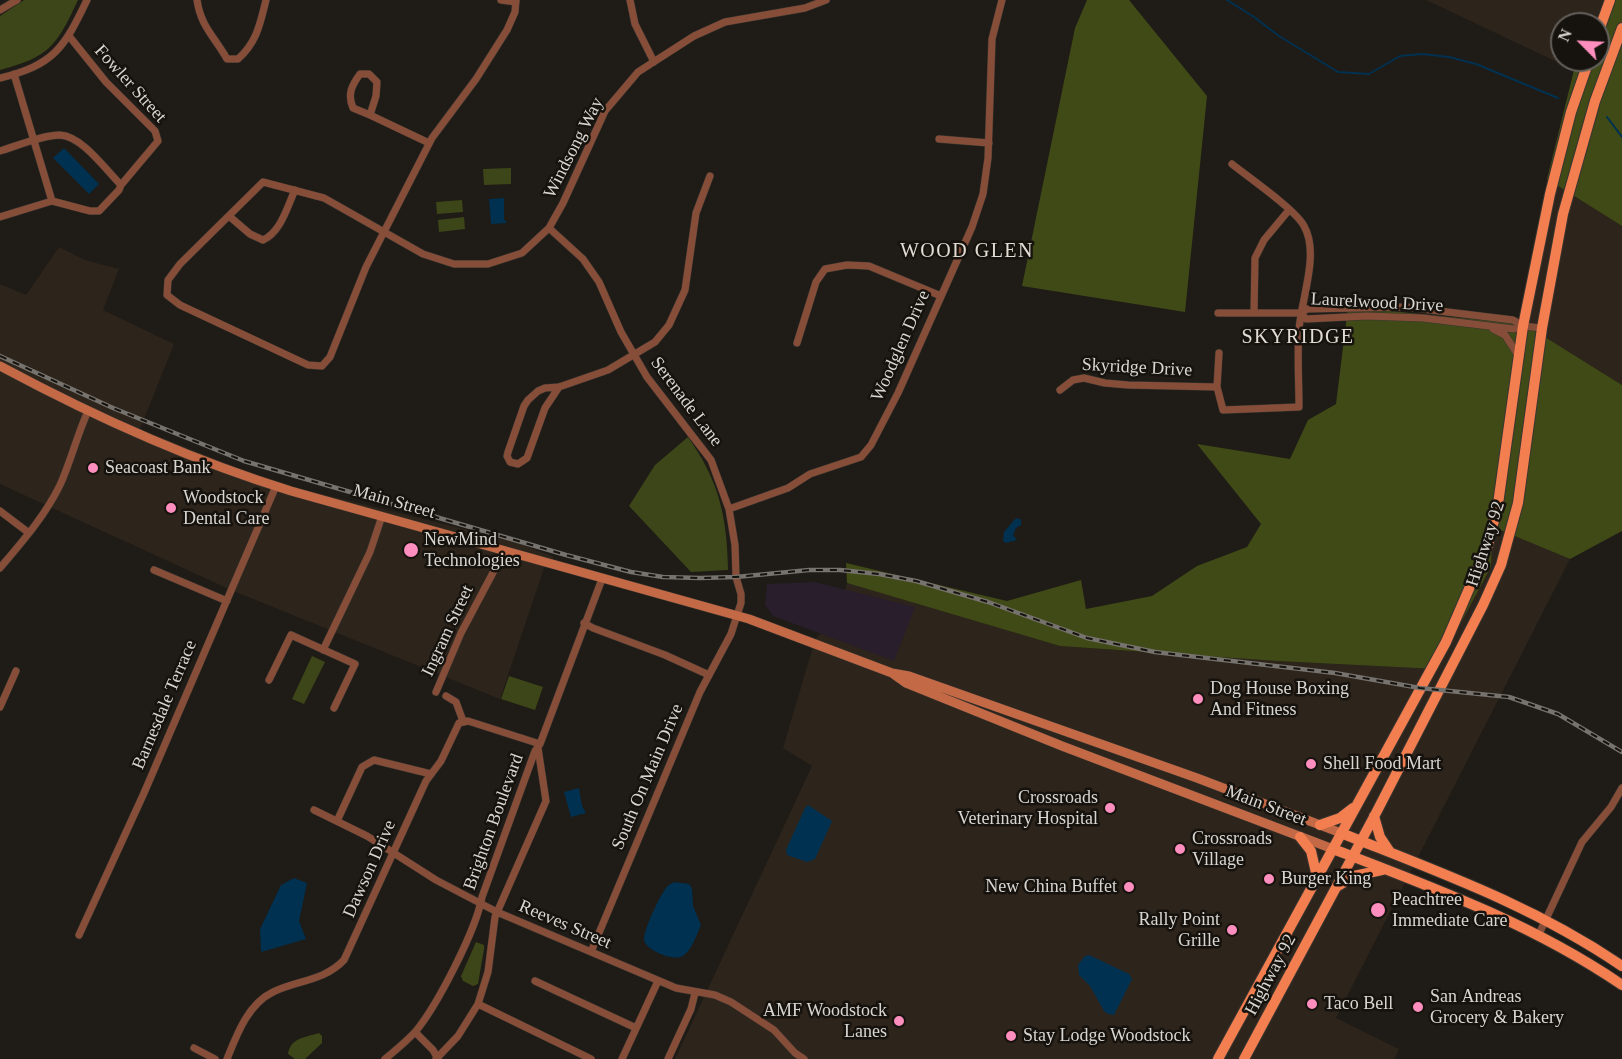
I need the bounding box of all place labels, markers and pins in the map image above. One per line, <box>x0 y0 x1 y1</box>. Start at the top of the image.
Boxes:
place label: Seacoast Bank <box>105 457 210 479</box>
marker: Seacoast Bank <box>86 461 100 475</box>
place label: Woodstock Dental Care <box>183 487 269 530</box>
marker: Woodstock Dental Care <box>164 501 178 515</box>
place label: NewMind Technologies <box>424 529 520 572</box>
marker: NewMind Technologies <box>402 541 420 559</box>
place label: Dog House Boxing And Fitness <box>1210 678 1349 720</box>
marker: Dog House Boxing And Fitness <box>1191 692 1205 706</box>
place label: Shell Food Mart <box>1323 753 1441 775</box>
marker: Shell Food Mart <box>1304 757 1318 771</box>
place label: Crossroads Veterinary Hospital <box>958 787 1098 830</box>
marker: Crossroads Veterinary Hospital <box>1103 801 1117 815</box>
place label: Crossroads Village <box>1192 828 1272 870</box>
marker: Crossroads Village <box>1173 842 1187 856</box>
place label: Burger King <box>1281 868 1371 890</box>
marker: Burger King <box>1262 872 1276 886</box>
place label: New China Buffet <box>985 876 1117 898</box>
marker: New China Buffet <box>1122 880 1136 894</box>
place label: Peachtree Immediate Care <box>1392 889 1507 932</box>
marker: Peachtree Immediate Care <box>1369 901 1387 919</box>
place label: Rally Point Grille <box>1138 909 1220 952</box>
marker: Rally Point Grille <box>1225 923 1239 937</box>
place label: San Andreas Grocery & Bakery <box>1430 986 1564 1028</box>
place label: Taco Bell <box>1324 993 1393 1015</box>
marker: Taco Bell <box>1305 997 1319 1011</box>
place label: AMF Woodstock Lanes <box>763 1000 887 1042</box>
marker: San Andreas Grocery & Bakery <box>1411 1000 1425 1014</box>
marker: AMF Woodstock Lanes <box>892 1014 906 1028</box>
place label: Stay Lodge Woodstock <box>1023 1025 1191 1047</box>
marker: Stay Lodge Woodstock <box>1004 1029 1018 1043</box>

